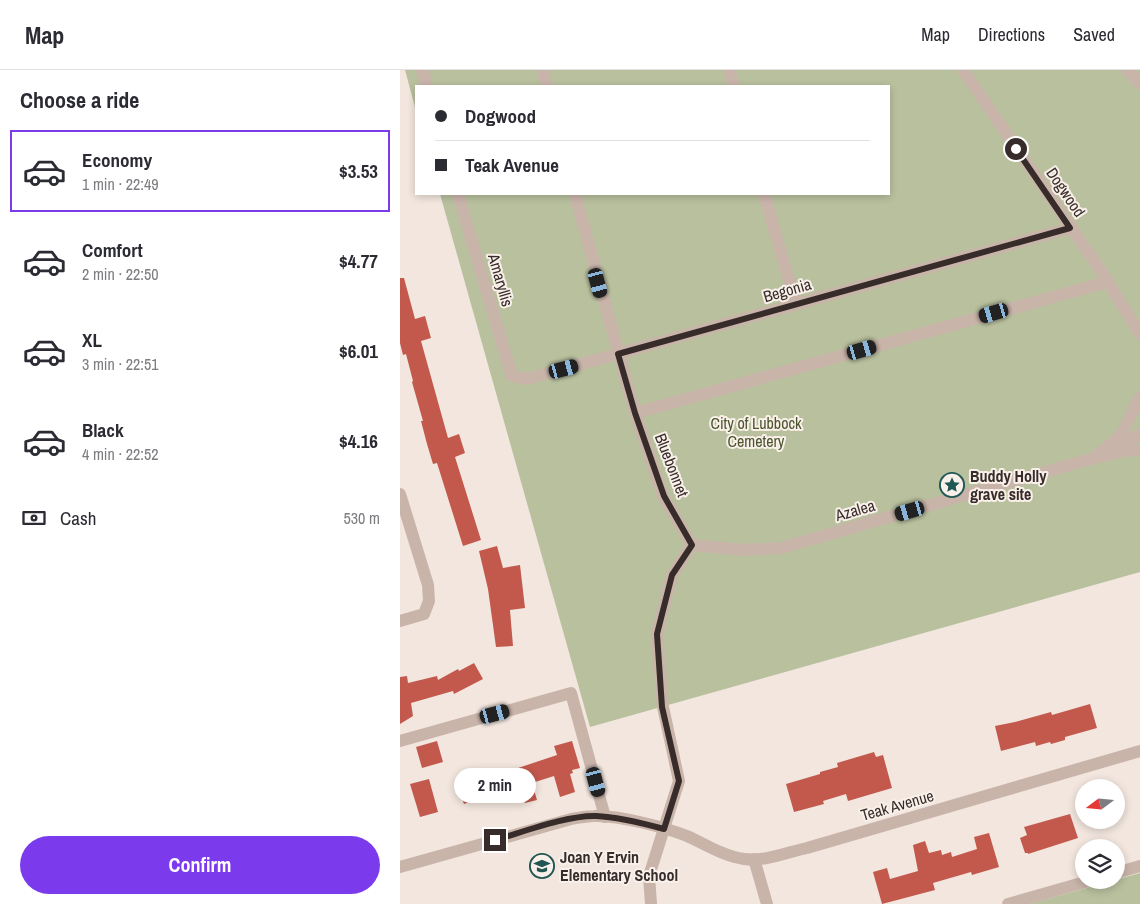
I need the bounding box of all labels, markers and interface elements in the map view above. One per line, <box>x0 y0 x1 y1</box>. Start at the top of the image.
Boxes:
text: Map <box>25 19 64 51</box>
text: Map <box>921 22 950 47</box>
text: Directions <box>978 22 1045 47</box>
text: Saved <box>1073 22 1115 47</box>
text: Choose a ride <box>20 85 139 115</box>
text: Dogwood <box>465 103 536 129</box>
route start <box>1005 138 1027 160</box>
text: Economy <box>82 147 152 173</box>
icon: car <box>22 149 67 194</box>
text: Teak Avenue <box>465 152 559 178</box>
text: $3.53 <box>339 158 378 184</box>
street label: Dogwood <box>1041 163 1091 221</box>
text: 1 min · 22:49 <box>82 173 159 195</box>
text: Comfort <box>82 237 143 263</box>
icon: car <box>22 239 67 284</box>
text: $4.77 <box>339 248 378 274</box>
street label: Amaryllis <box>483 250 519 309</box>
text: 2 min · 22:50 <box>82 263 159 285</box>
car <box>586 267 609 299</box>
street label: Begonia <box>760 272 814 307</box>
car <box>977 302 1010 324</box>
text: XL <box>82 327 102 353</box>
icon: car <box>22 329 67 374</box>
text: $6.01 <box>339 338 378 364</box>
car <box>845 339 878 361</box>
text: 3 min · 22:51 <box>82 353 159 375</box>
car <box>547 358 580 380</box>
park label: City of Lubbock Cemetery <box>710 412 802 452</box>
text: Black <box>82 417 124 443</box>
icon: car <box>22 419 67 464</box>
text: $4.16 <box>339 428 378 454</box>
street label: Bluebonnet <box>650 430 694 500</box>
text: 4 min · 22:52 <box>82 443 159 465</box>
place label: Buddy Holly grave site <box>970 465 1047 505</box>
place icon: Buddy Holly grave site <box>939 472 965 498</box>
street label: Azalea <box>832 494 878 526</box>
car <box>893 500 926 522</box>
icon: cash <box>20 504 48 532</box>
text: Cash <box>60 505 96 531</box>
text: 530 m <box>344 507 380 529</box>
car <box>478 703 511 725</box>
car <box>584 766 607 798</box>
callout: 2 min <box>454 768 536 802</box>
text: 2 min <box>478 774 512 796</box>
north arrow <box>1075 779 1125 829</box>
map controls <box>1075 779 1125 889</box>
street label: Teak Avenue <box>858 784 936 826</box>
route end <box>484 829 506 851</box>
button: Confirm <box>20 836 380 894</box>
button: layers <box>1075 839 1125 889</box>
place label: Joan Y Ervin Elementary School <box>560 846 678 886</box>
school or university icon: Joan Y Ervin Elementary School <box>529 853 555 879</box>

